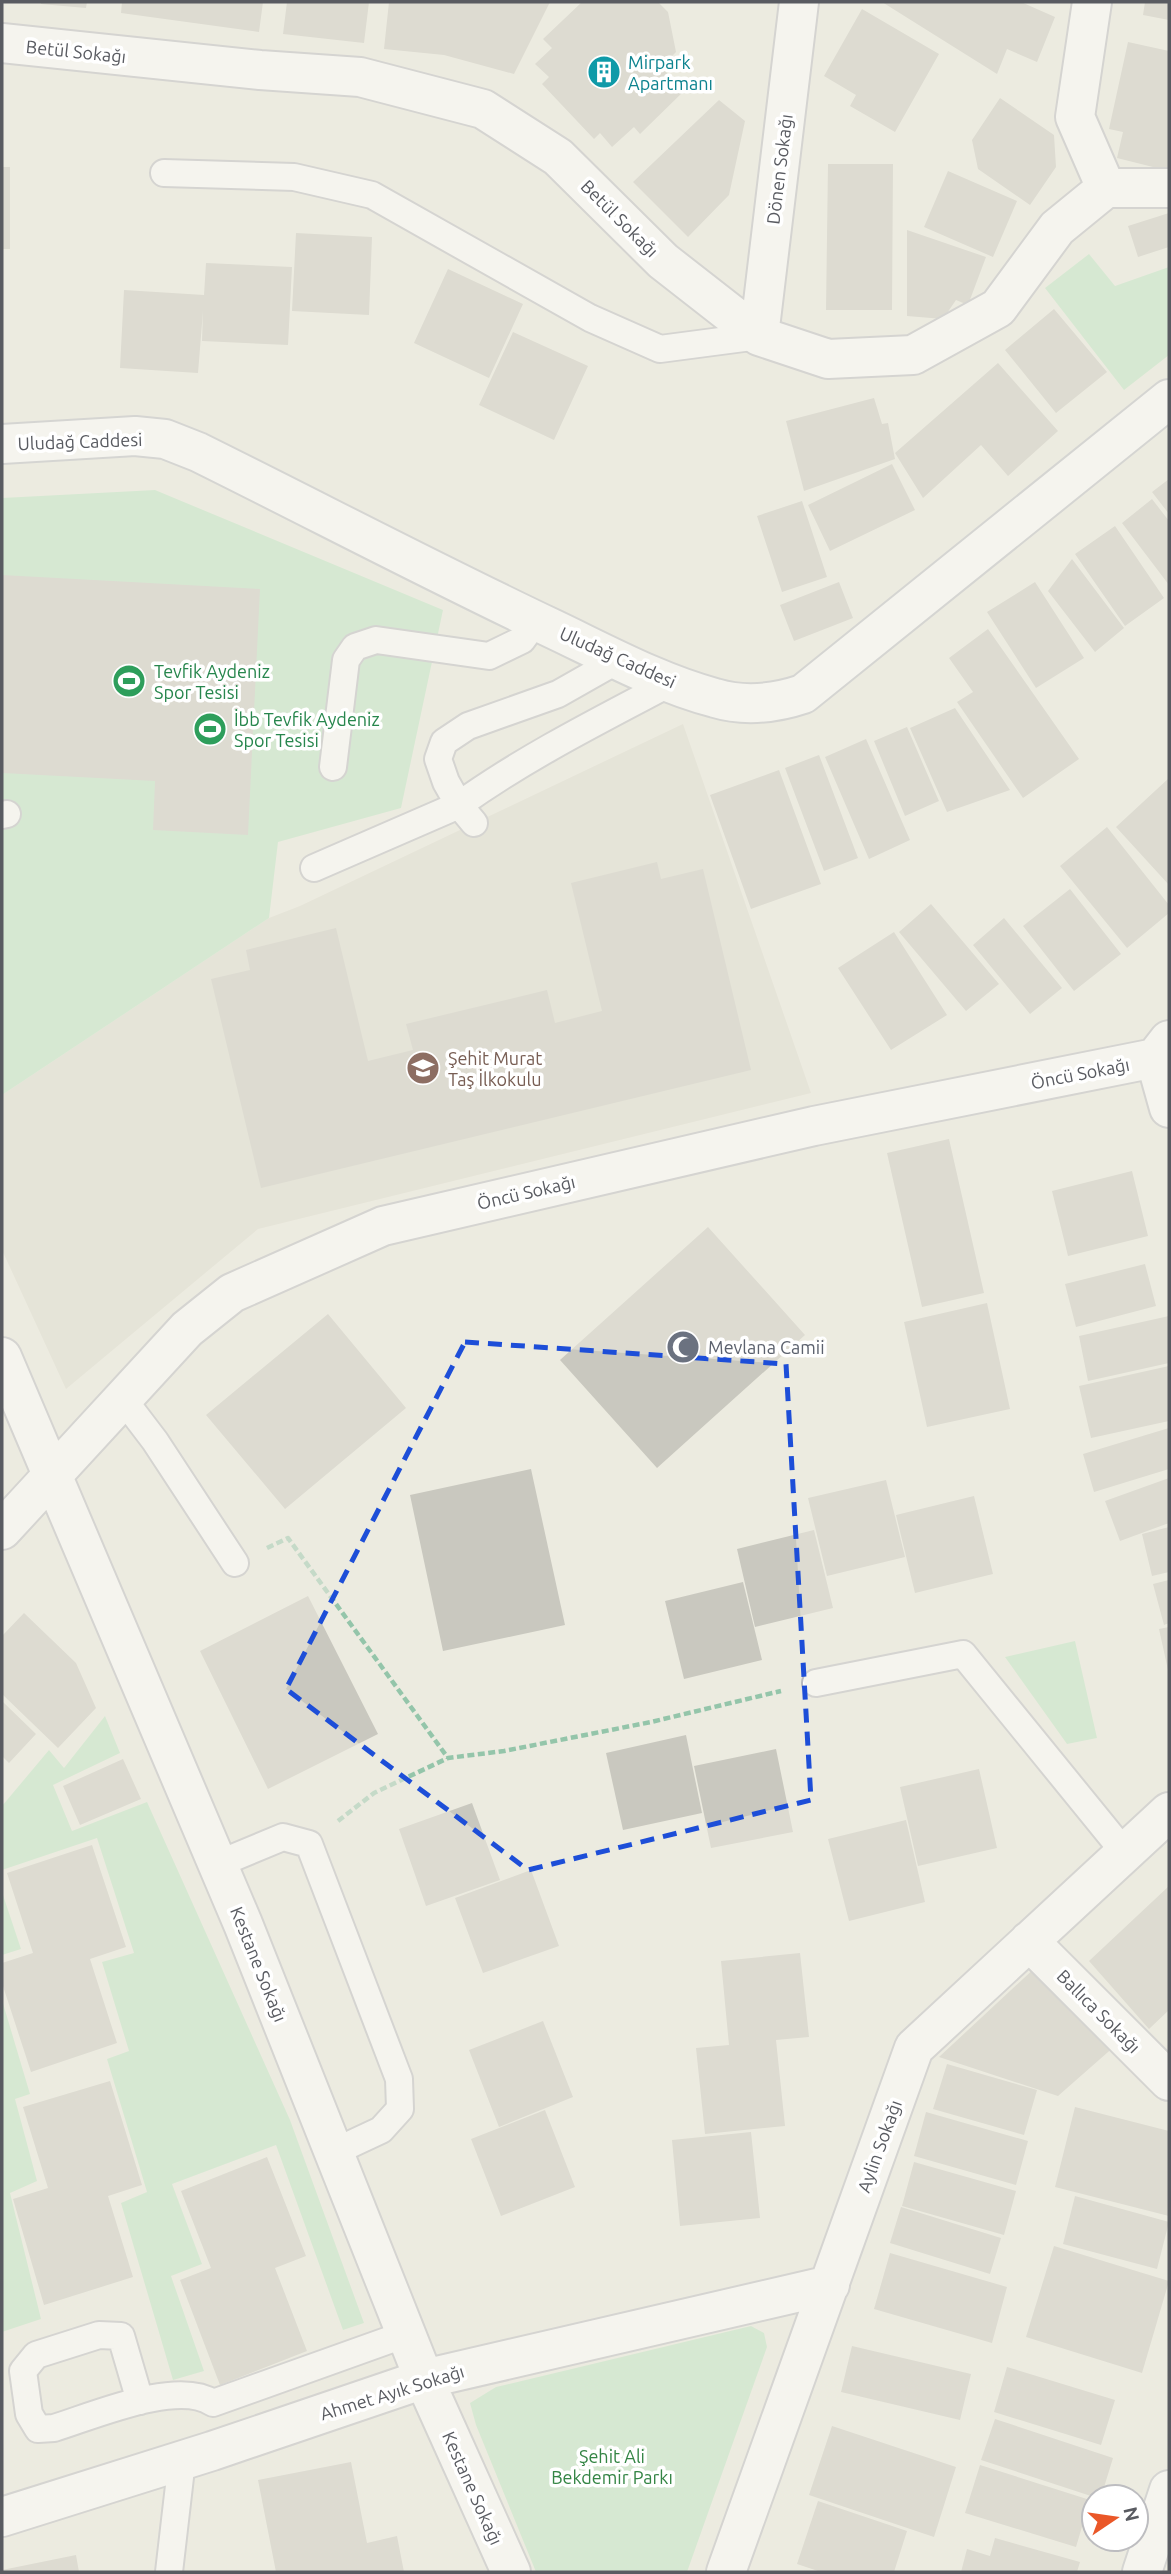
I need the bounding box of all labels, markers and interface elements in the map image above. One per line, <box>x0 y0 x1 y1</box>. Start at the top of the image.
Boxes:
street label: Betül Sokağı <box>25 36 127 66</box>
place label: Mirpark Apartmanı <box>628 52 713 93</box>
building icon: Mirpark Apartmanı <box>585 53 623 91</box>
street label: Dönen Sokağı <box>762 113 796 225</box>
street label: Betül Sokağı <box>577 175 663 261</box>
street label: Uludağ Caddesi <box>17 429 143 453</box>
street label: Uludağ Caddesi <box>557 622 679 692</box>
place label: Tevfik Aydeniz Spor Tesisi <box>154 661 270 702</box>
sports icon: Tevfik Aydeniz Spor Tesisi <box>110 662 148 700</box>
place label: İbb Tevfik Aydeniz Spor Tesisi <box>234 709 380 750</box>
sports icon: İbb Tevfik Aydeniz Spor Tesisi <box>191 710 229 748</box>
place label: Şehit Murat Taş İlkokulu <box>448 1048 542 1089</box>
school or university icon: Şehit Murat Taş İlkokulu <box>404 1049 442 1087</box>
street label: Öncü Sokağı <box>1029 1054 1131 1092</box>
street label: Öncü Sokağı <box>475 1171 577 1213</box>
mosque icon: Mevlana Camii <box>664 1328 702 1366</box>
place label: Mevlana Camii <box>708 1337 825 1357</box>
street label: Kestane Sokağı <box>227 1904 291 2024</box>
street label: Ballıca Sokağı <box>1053 1965 1145 2057</box>
street label: Aylin Sokağı <box>853 2097 905 2195</box>
street label: Ahmet Ayık Sokağı <box>318 2361 466 2423</box>
street label: Kestane Sokağı <box>439 2428 507 2548</box>
park label: Şehit Ali Bekdemir Parkı <box>551 2446 673 2487</box>
north arrow <box>1080 2483 1150 2553</box>
text: N <box>1119 2505 1144 2524</box>

